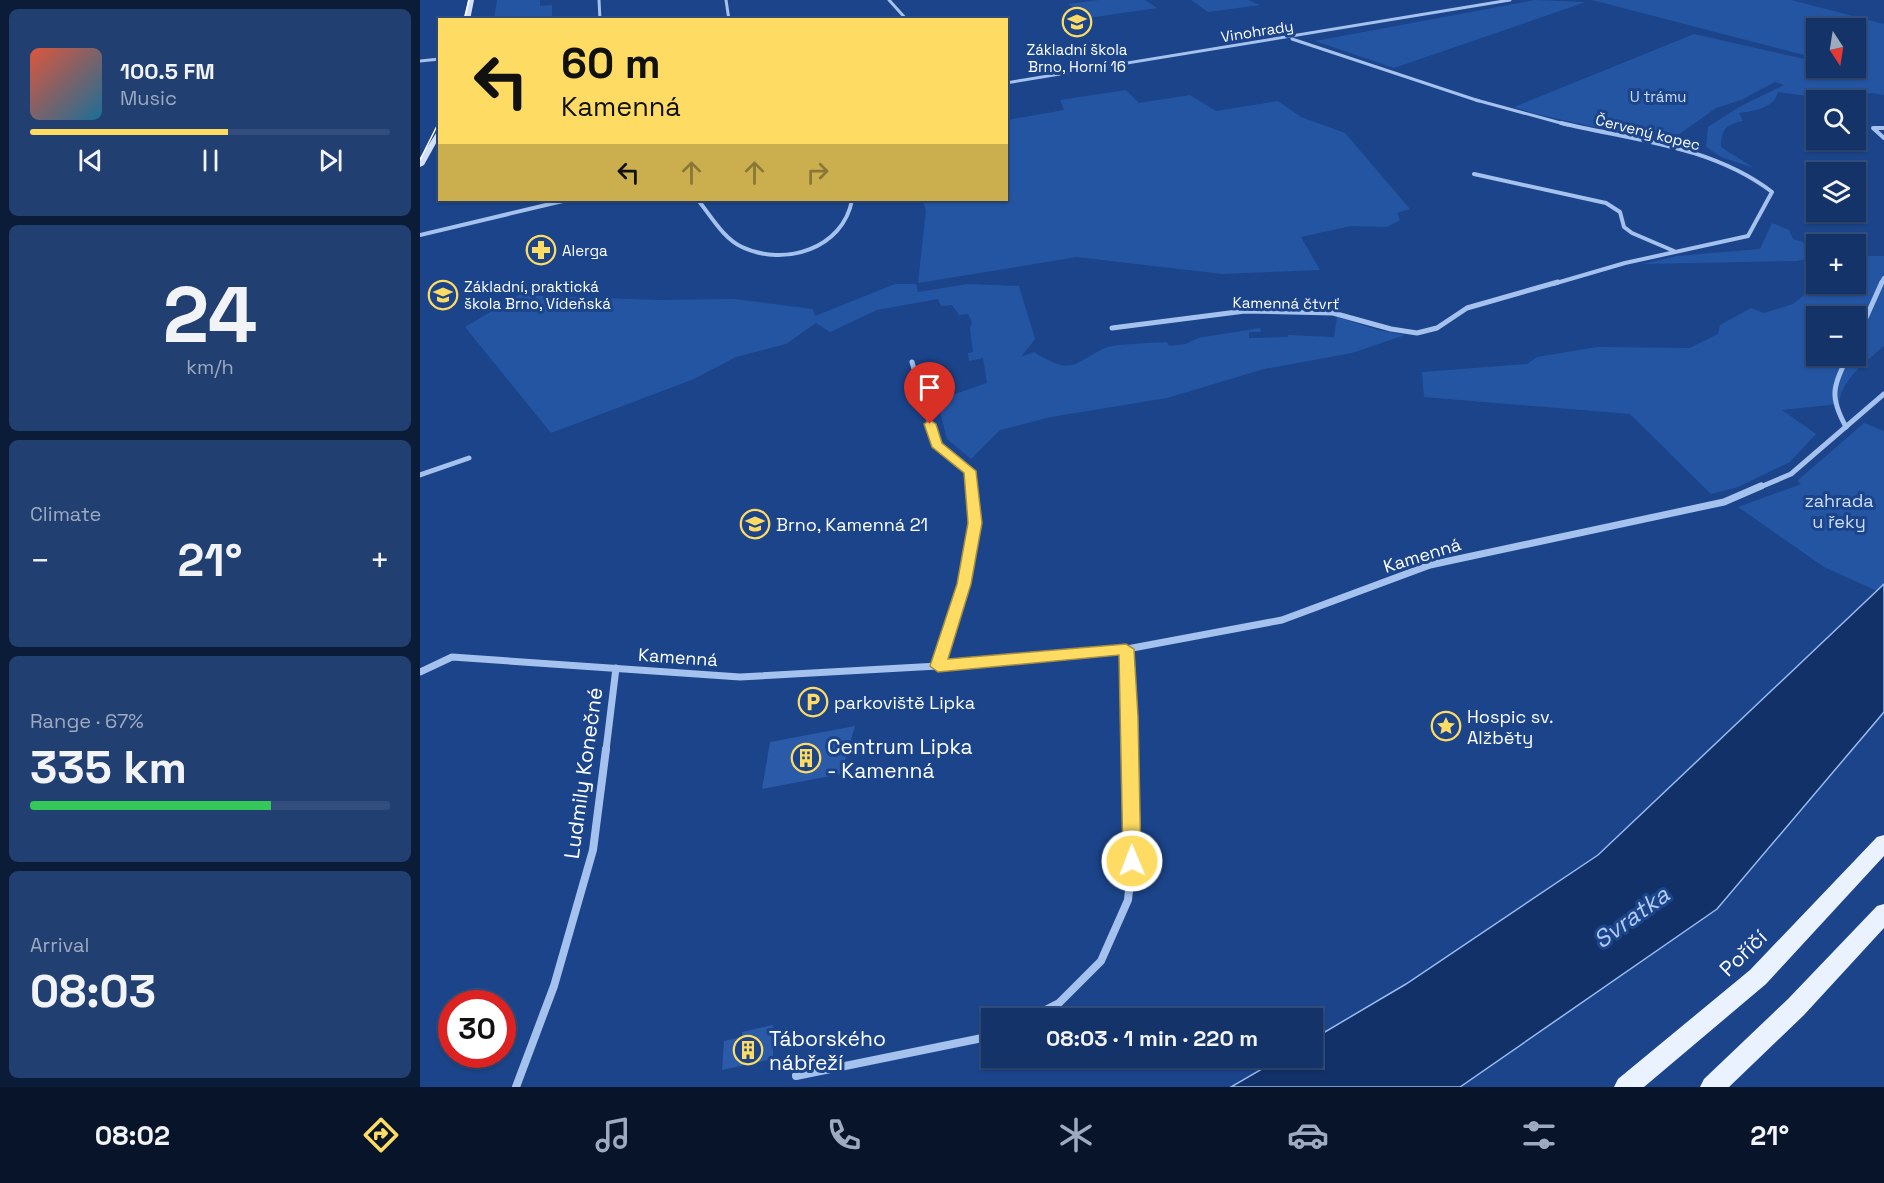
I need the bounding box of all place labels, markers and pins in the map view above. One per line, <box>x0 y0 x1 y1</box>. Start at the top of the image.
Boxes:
school or university icon: Základní škola Brno, Horní 16 <box>1061 6 1093 38</box>
place label: Základní škola Brno, Horní 16 <box>1027 40 1128 76</box>
pharmacy icon: Alerga <box>525 234 557 266</box>
place label: Alerga <box>562 241 608 260</box>
place label: Základní, praktická škola Brno, Vídeňská <box>464 277 611 313</box>
school or university icon: Základní, praktická škola Brno, Vídeňská <box>427 279 459 311</box>
pin <box>904 362 955 424</box>
school or university icon: Brno, Kamenná 21 <box>739 508 771 540</box>
place label: Brno, Kamenná 21 <box>776 513 928 536</box>
parking icon: parkoviště Lipka <box>797 686 829 718</box>
place label: parkoviště Lipka <box>834 691 975 714</box>
place label: Hospic sv. Alžběty <box>1467 705 1553 749</box>
place icon: Hospic sv. Alžběty <box>1430 710 1462 742</box>
place label: Centrum Lipka - Kamenná <box>827 733 973 784</box>
building icon: Centrum Lipka - Kamenná <box>790 742 822 774</box>
place label: Táborského nábřeží <box>769 1025 886 1076</box>
building icon: Táborského nábřeží <box>732 1034 764 1066</box>

